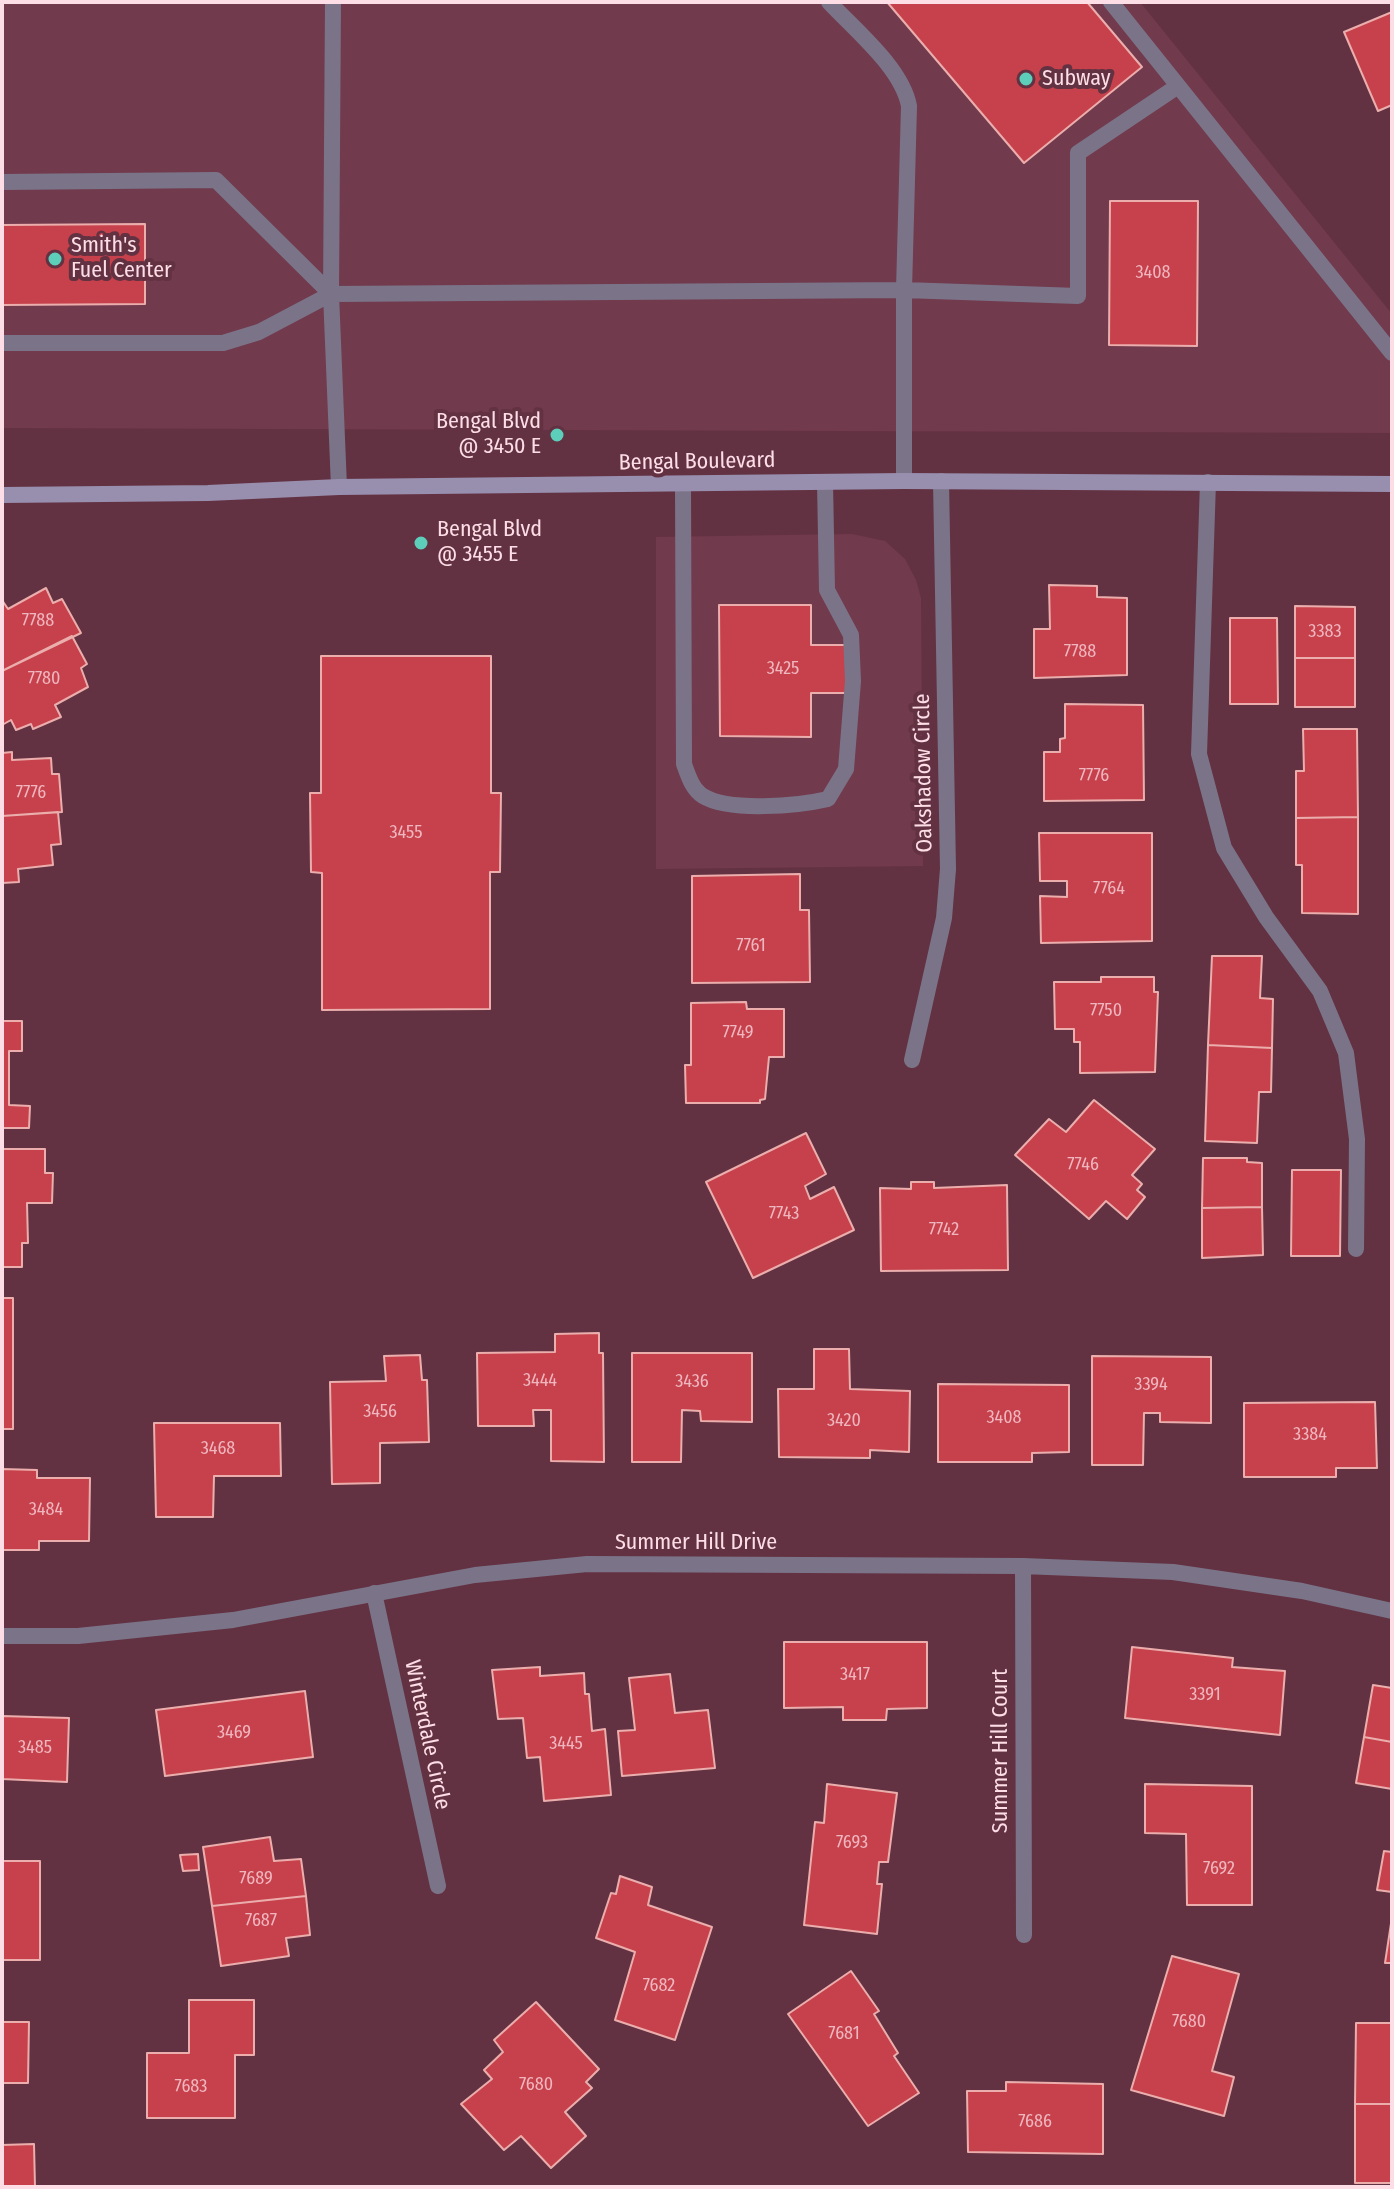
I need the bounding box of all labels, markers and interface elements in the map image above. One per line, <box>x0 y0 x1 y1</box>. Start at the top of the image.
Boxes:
place label: Subway <box>1042 66 1111 92</box>
marker: Subway <box>1017 70 1035 88</box>
place label: Smith's Fuel Center <box>71 233 172 284</box>
marker: Smith's Fuel Center <box>46 250 64 268</box>
house number: 3408 <box>1135 262 1171 284</box>
place label: Bengal Blvd @ 3450 E <box>436 409 541 460</box>
marker: Bengal Blvd @ 3450 E <box>548 426 566 444</box>
street label: Bengal Boulevard <box>618 447 776 477</box>
place label: Bengal Blvd @ 3455 E <box>437 517 542 568</box>
marker: Bengal Blvd @ 3455 E <box>412 534 430 552</box>
house number: 7788 <box>22 610 54 632</box>
house number: 3383 <box>1308 621 1342 643</box>
house number: 7788 <box>1064 641 1096 663</box>
house number: 3425 <box>767 658 799 680</box>
house number: 7780 <box>28 668 60 690</box>
street label: Oakshadow Circle <box>909 693 939 853</box>
house number: 7776 <box>1079 765 1109 787</box>
house number: 7776 <box>16 782 46 804</box>
house number: 3455 <box>390 822 422 844</box>
house number: 7764 <box>1093 878 1125 900</box>
house number: 7761 <box>736 935 766 957</box>
house number: 7750 <box>1090 1000 1122 1022</box>
house number: 7749 <box>722 1022 754 1044</box>
house number: 7746 <box>1067 1154 1099 1176</box>
house number: 7743 <box>769 1203 799 1225</box>
house number: 7742 <box>929 1219 959 1241</box>
house number: 3444 <box>523 1370 557 1392</box>
house number: 3436 <box>675 1371 709 1393</box>
house number: 3394 <box>1134 1374 1168 1396</box>
house number: 3456 <box>363 1401 397 1423</box>
house number: 3408 <box>986 1407 1022 1429</box>
house number: 3420 <box>827 1410 861 1432</box>
house number: 3384 <box>1293 1424 1327 1446</box>
house number: 3468 <box>201 1438 235 1460</box>
house number: 3484 <box>29 1499 63 1521</box>
street label: Summer Hill Drive <box>615 1530 777 1556</box>
street label: Winterdale Circle <box>398 1658 456 1812</box>
house number: 3417 <box>840 1664 870 1686</box>
street label: Summer Hill Court <box>988 1669 1014 1833</box>
house number: 3391 <box>1189 1684 1221 1706</box>
house number: 3469 <box>217 1722 251 1744</box>
house number: 3445 <box>549 1733 583 1755</box>
house number: 3485 <box>18 1737 52 1759</box>
house number: 7693 <box>836 1832 868 1854</box>
house number: 7692 <box>1203 1858 1235 1880</box>
house number: 7689 <box>239 1868 273 1890</box>
house number: 7687 <box>245 1910 277 1932</box>
house number: 7682 <box>643 1975 675 1997</box>
house number: 7680 <box>1172 2011 1206 2033</box>
house number: 7681 <box>828 2023 860 2045</box>
house number: 7680 <box>519 2074 553 2096</box>
house number: 7683 <box>175 2076 207 2098</box>
house number: 7686 <box>1018 2111 1052 2133</box>

